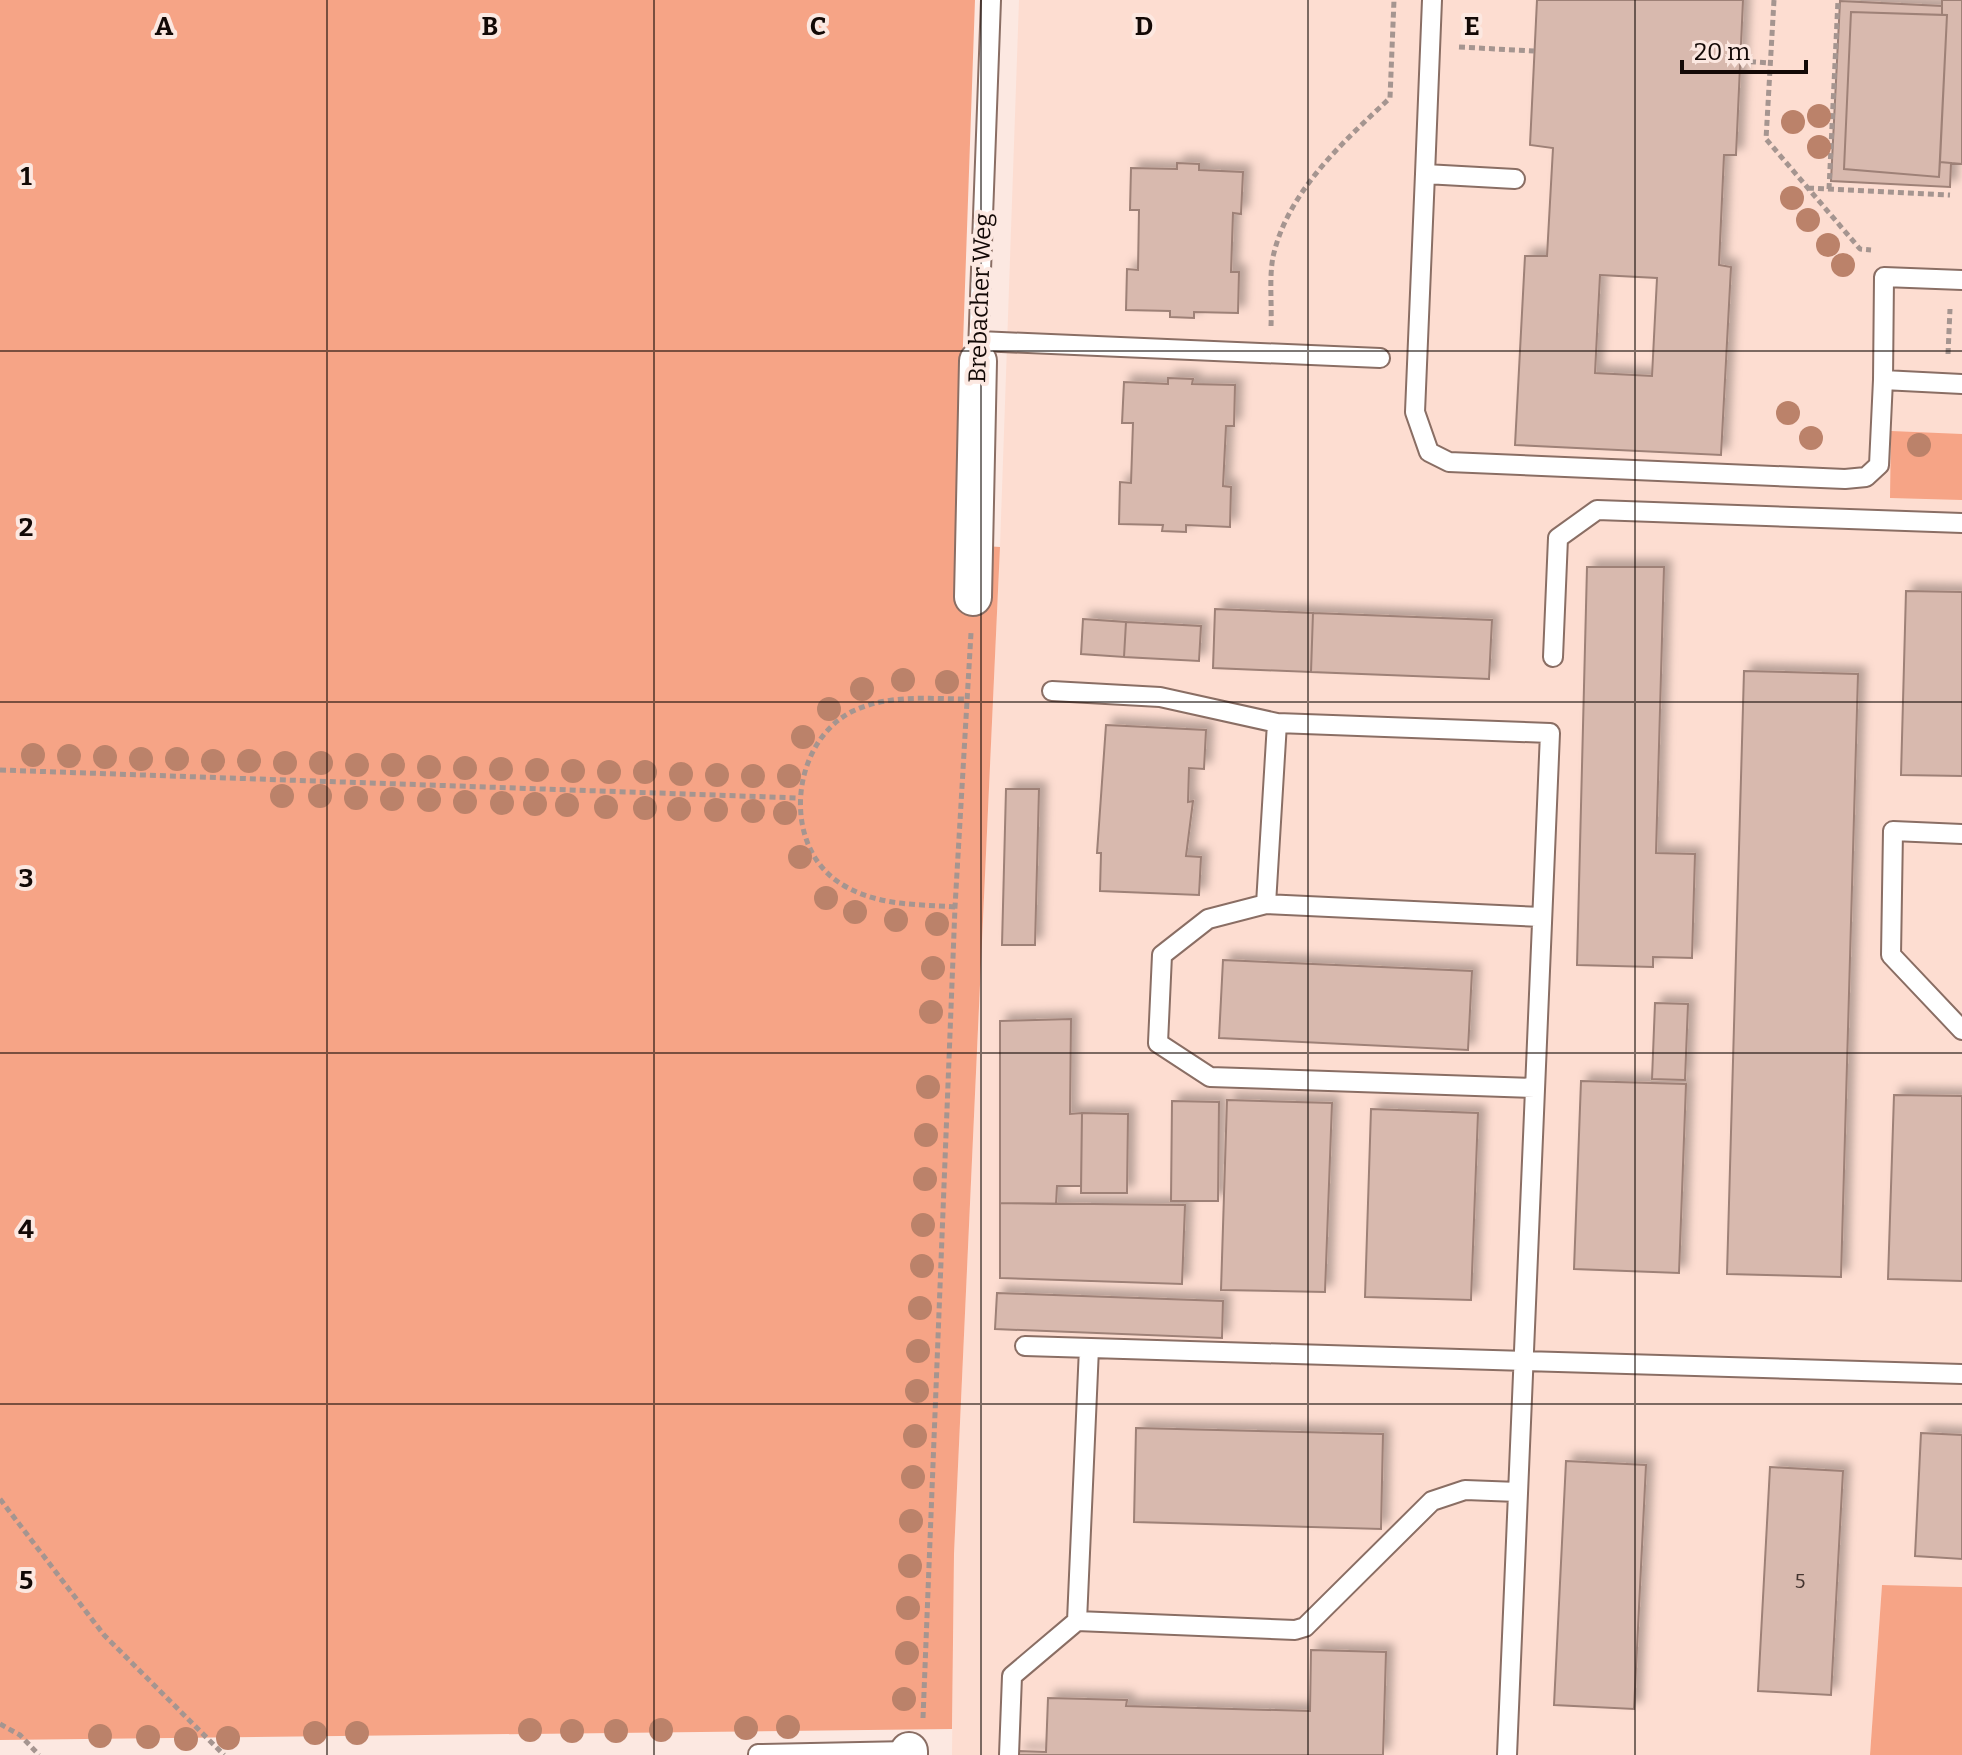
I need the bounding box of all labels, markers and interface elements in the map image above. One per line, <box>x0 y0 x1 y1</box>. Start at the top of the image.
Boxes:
text: A <box>155 11 174 42</box>
text: B <box>482 11 498 42</box>
text: C <box>810 11 826 42</box>
text: D <box>1135 11 1153 42</box>
text: E <box>1464 11 1480 42</box>
scale bar <box>1682 24 1806 74</box>
text: 20 m <box>1694 38 1750 66</box>
text: 1 <box>20 161 32 192</box>
street label: Brebacher Weg <box>963 213 997 383</box>
text: 2 <box>19 512 33 543</box>
text: 3 <box>19 863 33 894</box>
text: 4 <box>18 1214 34 1245</box>
text: 5 <box>19 1565 33 1596</box>
house number: 5 <box>1795 1569 1805 1593</box>

